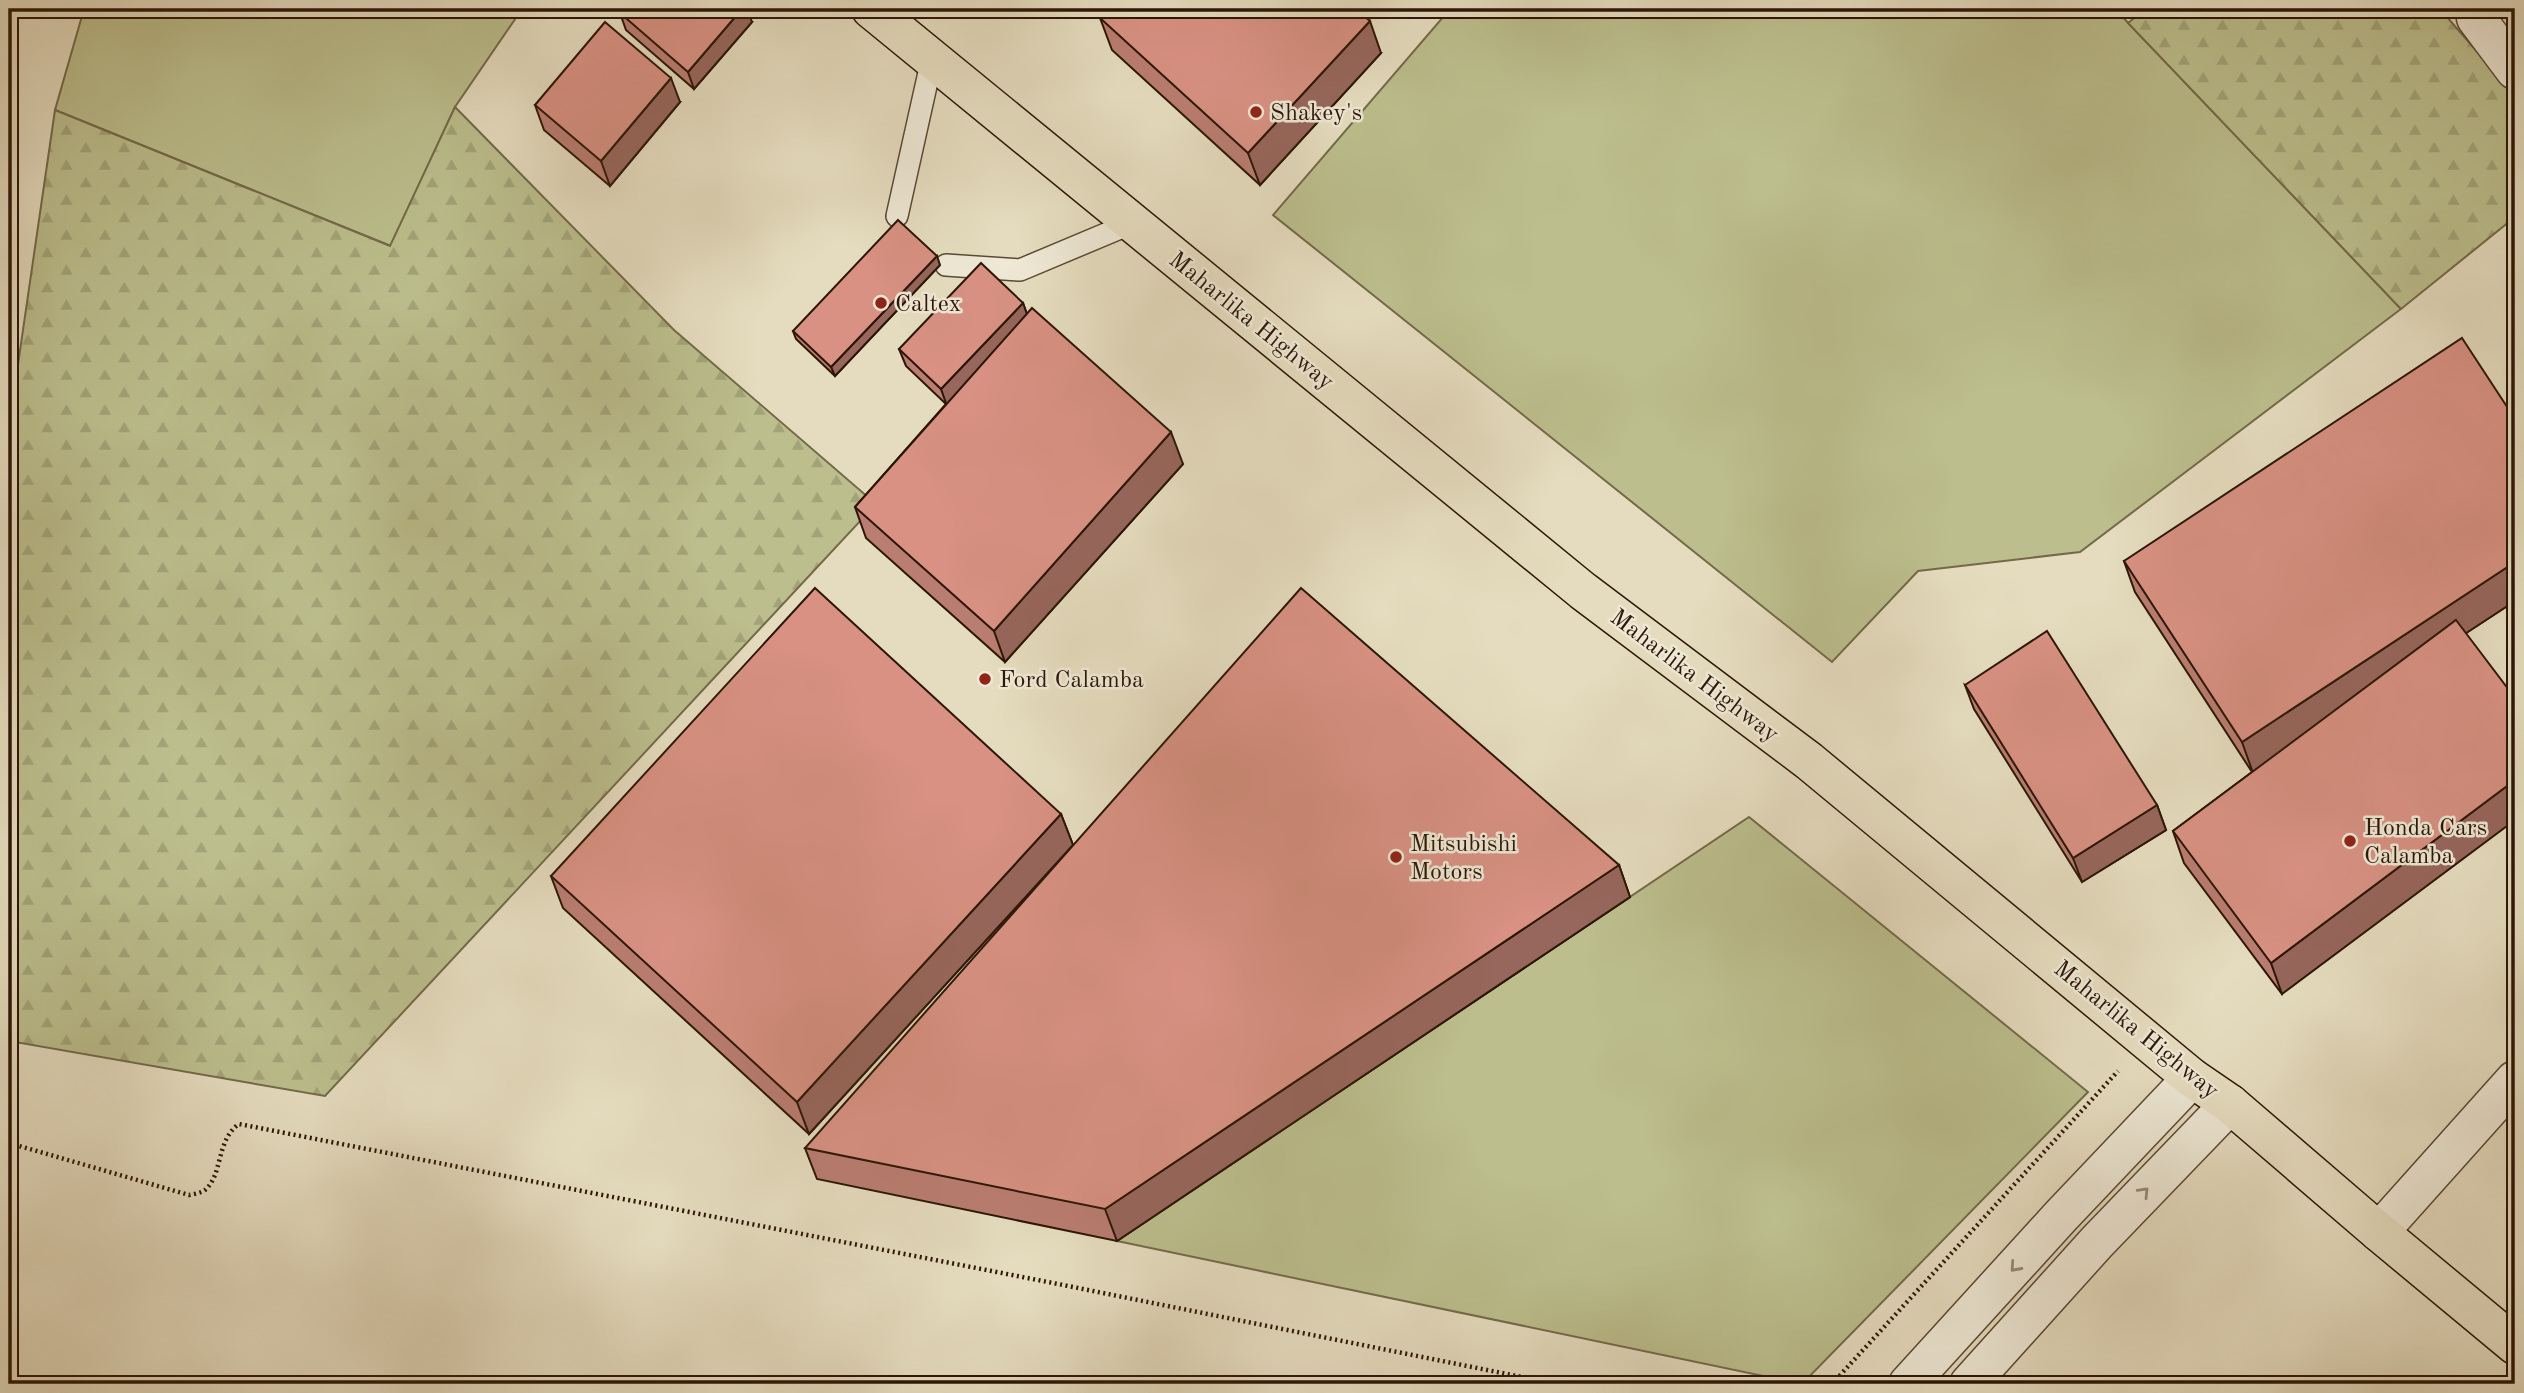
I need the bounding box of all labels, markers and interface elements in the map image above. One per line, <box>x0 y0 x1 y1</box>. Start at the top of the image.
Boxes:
place label: Shakey's <box>1270 102 1362 126</box>
marker: Shakey's <box>1248 104 1264 120</box>
street label: Maharlika Highway <box>1164 248 1338 395</box>
place label: Caltex <box>895 293 961 317</box>
marker: Caltex <box>873 295 889 311</box>
street label: Maharlika Highway <box>1605 606 1783 748</box>
place label: Ford Calamba <box>999 669 1144 693</box>
marker: Ford Calamba <box>977 671 993 687</box>
place label: Honda Cars Calamba <box>2364 817 2487 869</box>
place label: Mitsubishi Motors <box>1410 833 1517 885</box>
marker: Honda Cars Calamba <box>2342 833 2358 849</box>
marker: Mitsubishi Motors <box>1388 849 1404 865</box>
street label: Maharlika Highway <box>2049 957 2223 1104</box>
one-way arrow <box>2136 1188 2149 1201</box>
one-way arrow <box>2011 1259 2024 1272</box>

